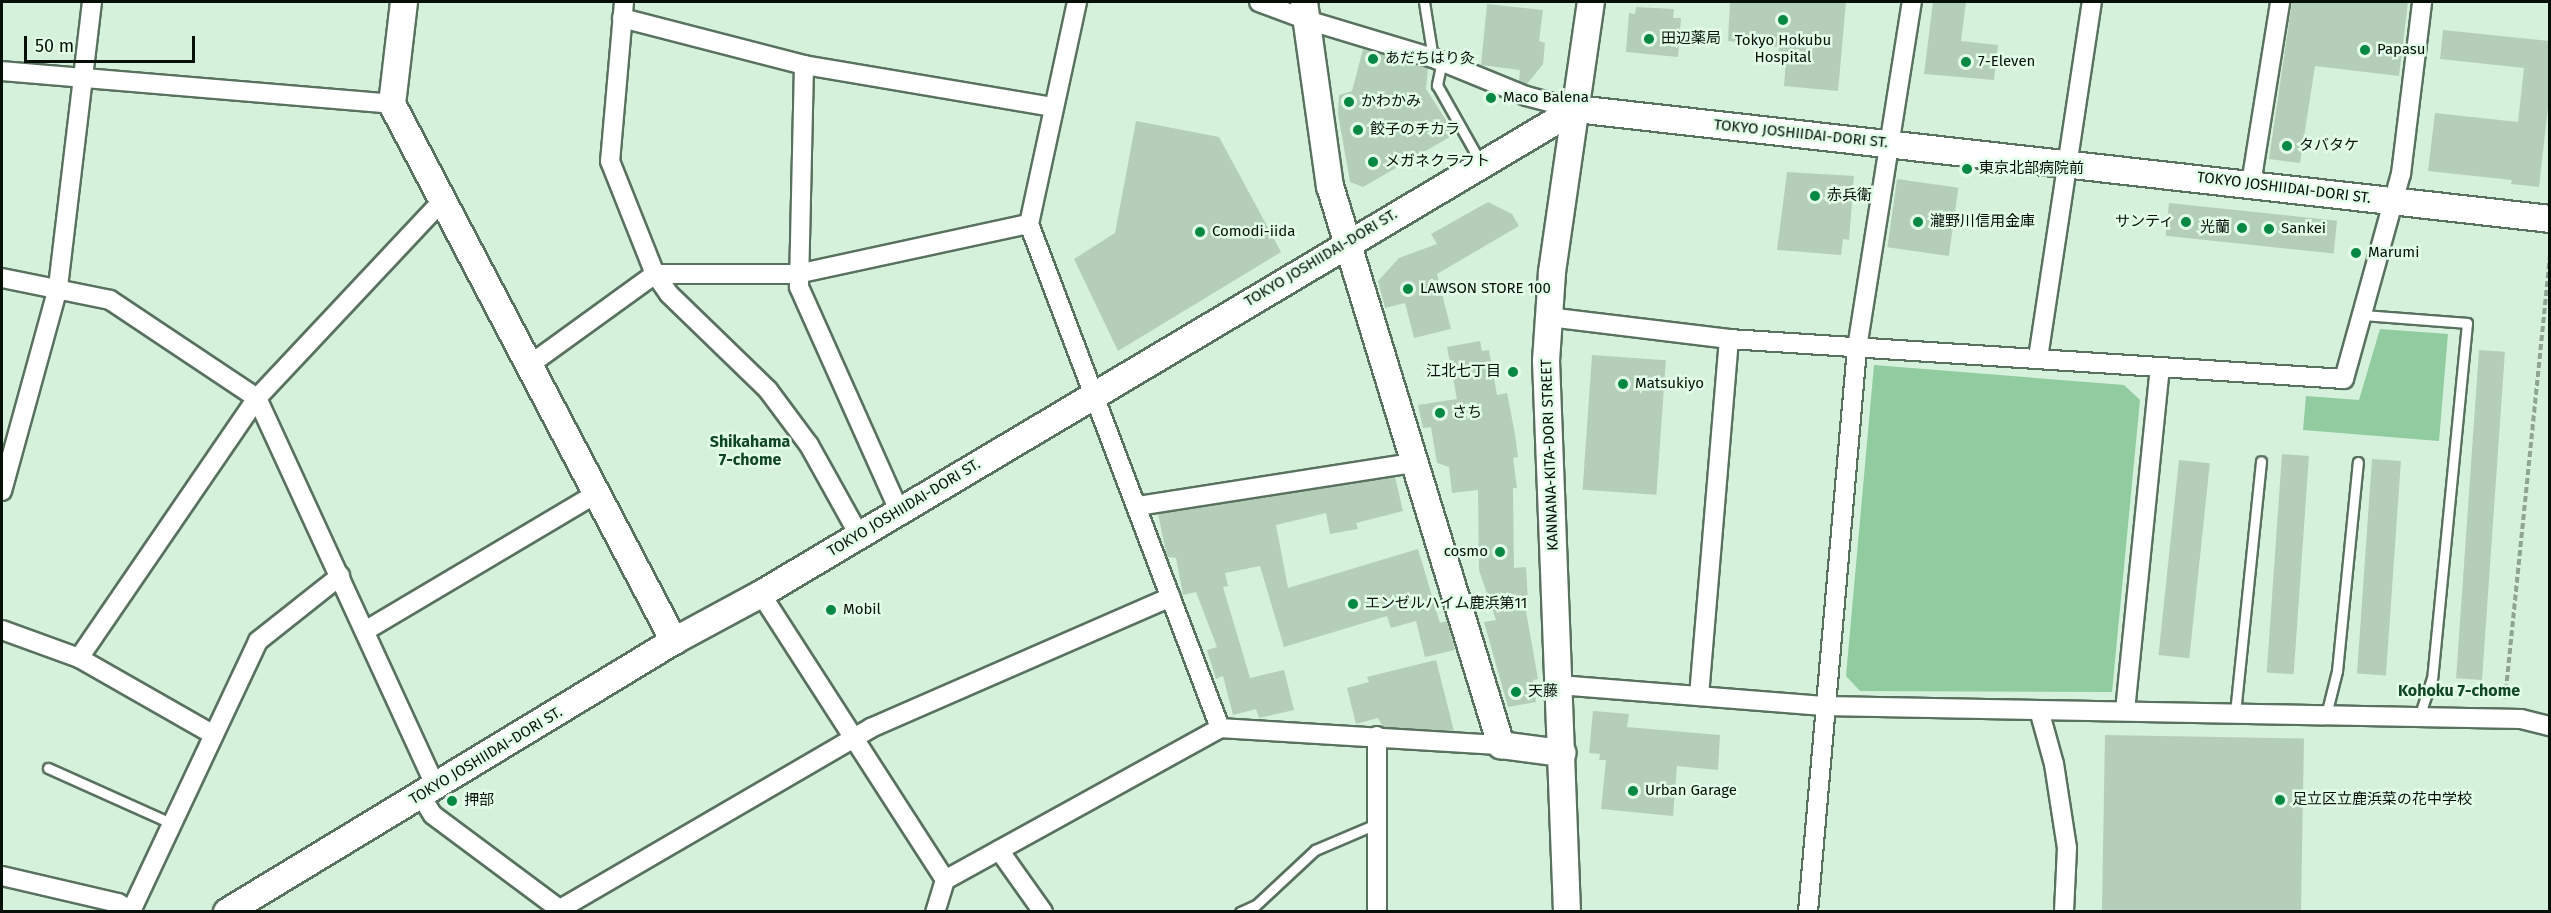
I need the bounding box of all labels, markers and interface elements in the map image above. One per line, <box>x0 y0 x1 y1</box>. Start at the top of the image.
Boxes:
marker: Tokyo Hokubu Hospital <box>1774 11 1792 29</box>
scale bar <box>27 24 198 62</box>
place label: 田辺薬局 <box>1661 30 1721 48</box>
place label: Tokyo Hokubu Hospital <box>1735 31 1831 66</box>
marker: 田辺薬局 <box>1642 32 1656 46</box>
text: 50 m <box>35 35 74 57</box>
place label: Papasu <box>2377 41 2426 59</box>
marker: Papasu <box>2358 43 2372 57</box>
place label: あだちはり灸 <box>1385 50 1475 68</box>
marker: あだちはり灸 <box>1366 52 1380 66</box>
place label: 7-Eleven <box>1978 53 2035 71</box>
marker: 7-Eleven <box>1959 55 1973 69</box>
place label: Maco Balena <box>1503 89 1589 107</box>
marker: Maco Balena <box>1484 91 1498 105</box>
place label: かわかみ <box>1361 93 1421 111</box>
marker: かわかみ <box>1342 95 1356 109</box>
street label: TOKYO JOSHIIDAI-DORI ST. <box>1713 116 1889 152</box>
place label: 餃子のチカラ <box>1370 121 1460 139</box>
marker: 餃子のチカラ <box>1351 123 1365 137</box>
place label: タバタケ <box>2299 137 2359 155</box>
marker: タバタケ <box>2280 139 2294 153</box>
place label: メガネクラフト <box>1385 153 1490 171</box>
marker: メガネクラフト <box>1366 155 1380 169</box>
place label: 東京北部病院前 <box>1979 160 2084 178</box>
marker: 東京北部病院前 <box>1960 162 1974 176</box>
street label: TOKYO JOSHIIDAI-DORI ST. <box>2196 168 2372 208</box>
place label: 赤兵衛 <box>1827 187 1872 205</box>
marker: 赤兵衛 <box>1808 189 1822 203</box>
street label: TOKYO JOSHIIDAI-DORI ST. <box>1241 205 1401 311</box>
place label: 瀧野川信用金庫 <box>1930 213 2035 231</box>
place label: サンティ <box>2114 213 2174 231</box>
marker: 瀧野川信用金庫 <box>1911 215 1925 229</box>
marker: サンティ <box>2179 215 2193 229</box>
place label: 光蘭 <box>2200 219 2230 237</box>
place label: Sankei <box>2281 220 2326 238</box>
marker: 光蘭 <box>2235 221 2249 235</box>
marker: Sankei <box>2262 222 2276 236</box>
place label: Comodi-iida <box>1212 223 1295 241</box>
marker: Comodi-iida <box>1193 225 1207 239</box>
place label: Marumi <box>2368 244 2419 262</box>
marker: Marumi <box>2349 246 2363 260</box>
place label: LAWSON STORE 100 <box>1420 280 1551 298</box>
marker: LAWSON STORE 100 <box>1401 282 1415 296</box>
street label: KANNANA-KITA-DORI STREET <box>1538 359 1562 551</box>
place label: 江北七丁目 <box>1426 363 1501 381</box>
marker: 江北七丁目 <box>1506 365 1520 379</box>
place label: Matsukiyo <box>1635 375 1704 393</box>
marker: Matsukiyo <box>1616 377 1630 391</box>
place label: さち <box>1452 404 1482 422</box>
marker: さち <box>1433 406 1447 420</box>
district label: Shikahama 7-chome <box>710 432 790 470</box>
street label: TOKYO JOSHIIDAI-DORI ST. <box>824 455 984 561</box>
place label: cosmo <box>1444 543 1488 561</box>
marker: cosmo <box>1493 545 1507 559</box>
place label: エンゼルハイム鹿浜第11 <box>1365 595 1528 613</box>
marker: エンゼルハイム鹿浜第11 <box>1346 597 1360 611</box>
place label: Mobil <box>843 601 881 619</box>
marker: Mobil <box>824 603 838 617</box>
district label: Kohoku 7-chome <box>2398 681 2520 701</box>
place label: 天藤 <box>1528 683 1558 701</box>
marker: 天藤 <box>1509 685 1523 699</box>
street label: TOKYO JOSHIIDAI-DORI ST. <box>406 703 566 809</box>
place label: Urban Garage <box>1645 782 1737 800</box>
marker: Urban Garage <box>1626 784 1640 798</box>
place label: 足立区立鹿浜菜の花中学校 <box>2292 791 2472 809</box>
place label: 押部 <box>464 792 494 810</box>
marker: 足立区立鹿浜菜の花中学校 <box>2273 793 2287 807</box>
marker: 押部 <box>445 794 459 808</box>

